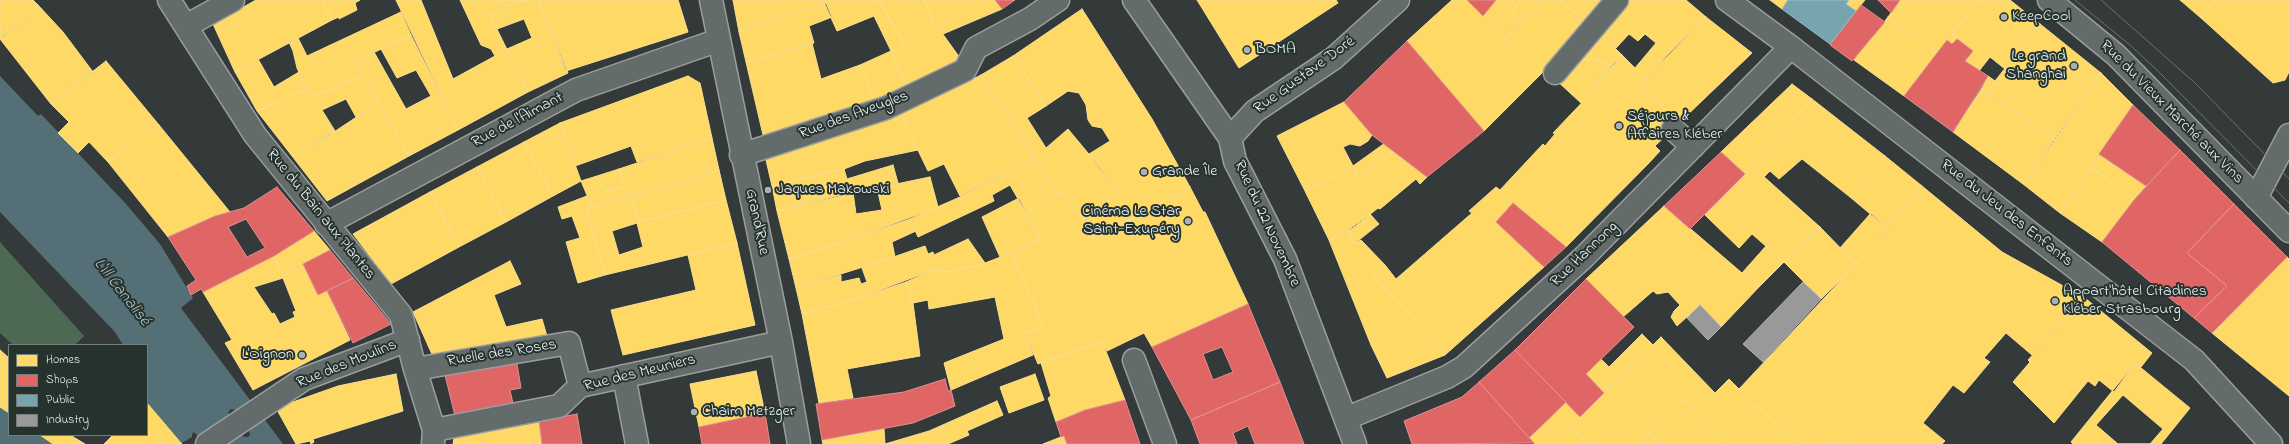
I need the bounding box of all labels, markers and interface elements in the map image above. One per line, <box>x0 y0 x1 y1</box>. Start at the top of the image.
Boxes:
place label: KeepCool <box>2012 7 2070 27</box>
marker: KeepCool <box>1999 12 2009 22</box>
street label: Rue Gustave Doré <box>1251 33 1359 119</box>
street label: Rue du Vieux Marché aux Vins <box>2095 37 2247 189</box>
place label: BOMA <box>1255 40 1296 60</box>
marker: BOMA <box>1242 45 1252 55</box>
place label: Le grand Shanghai <box>2006 47 2066 85</box>
marker: Le grand Shanghai <box>2069 61 2079 71</box>
street label: Rue des Aveugles <box>797 87 911 145</box>
street label: Rue de l'Aimant <box>469 89 567 153</box>
place label: Séjours & Affaires Kléber <box>1627 107 1722 145</box>
marker: Séjours & Affaires Kléber <box>1614 121 1624 131</box>
street label: Rue du Bain aux Plantes <box>261 146 379 284</box>
street label: Rue du Jeu des Enfants <box>1936 156 2076 272</box>
street label: Rue du 22 Novembre <box>1228 158 1304 290</box>
place label: Grande Île <box>1152 162 1217 182</box>
marker: Grande Île <box>1139 167 1149 177</box>
place label: Jaques Makowski <box>776 180 890 200</box>
marker: Jaques Makowski <box>763 185 773 195</box>
street label: Grand'Rue <box>740 187 772 257</box>
place label: Cinéma Le Star Saint-Exupéry <box>1082 202 1180 240</box>
marker: Cinéma Le Star Saint-Exupéry <box>1183 216 1193 226</box>
street label: Rue Hannong <box>1547 218 1623 292</box>
water label: L'Ill Canalisé <box>88 255 154 331</box>
place label: Appart'hôtel Citadines Kléber Strasbourg <box>2063 282 2207 320</box>
marker: Appart'hôtel Citadines Kléber Strasbourg <box>2050 296 2060 306</box>
street label: Rue des Moulins <box>294 336 400 394</box>
street label: Ruelle des Roses <box>446 336 558 372</box>
legend <box>8 344 148 436</box>
place label: L'Oignon <box>242 345 294 365</box>
marker: L'Oignon <box>297 350 307 360</box>
text: Homes <box>46 351 80 369</box>
street label: Rue des Meuniers <box>582 351 698 397</box>
text: Shops <box>46 371 78 389</box>
text: Public <box>46 391 75 409</box>
place label: Chaim Metzger <box>702 402 795 422</box>
marker: Chaim Metzger <box>689 407 699 417</box>
text: Industry <box>46 411 89 429</box>

